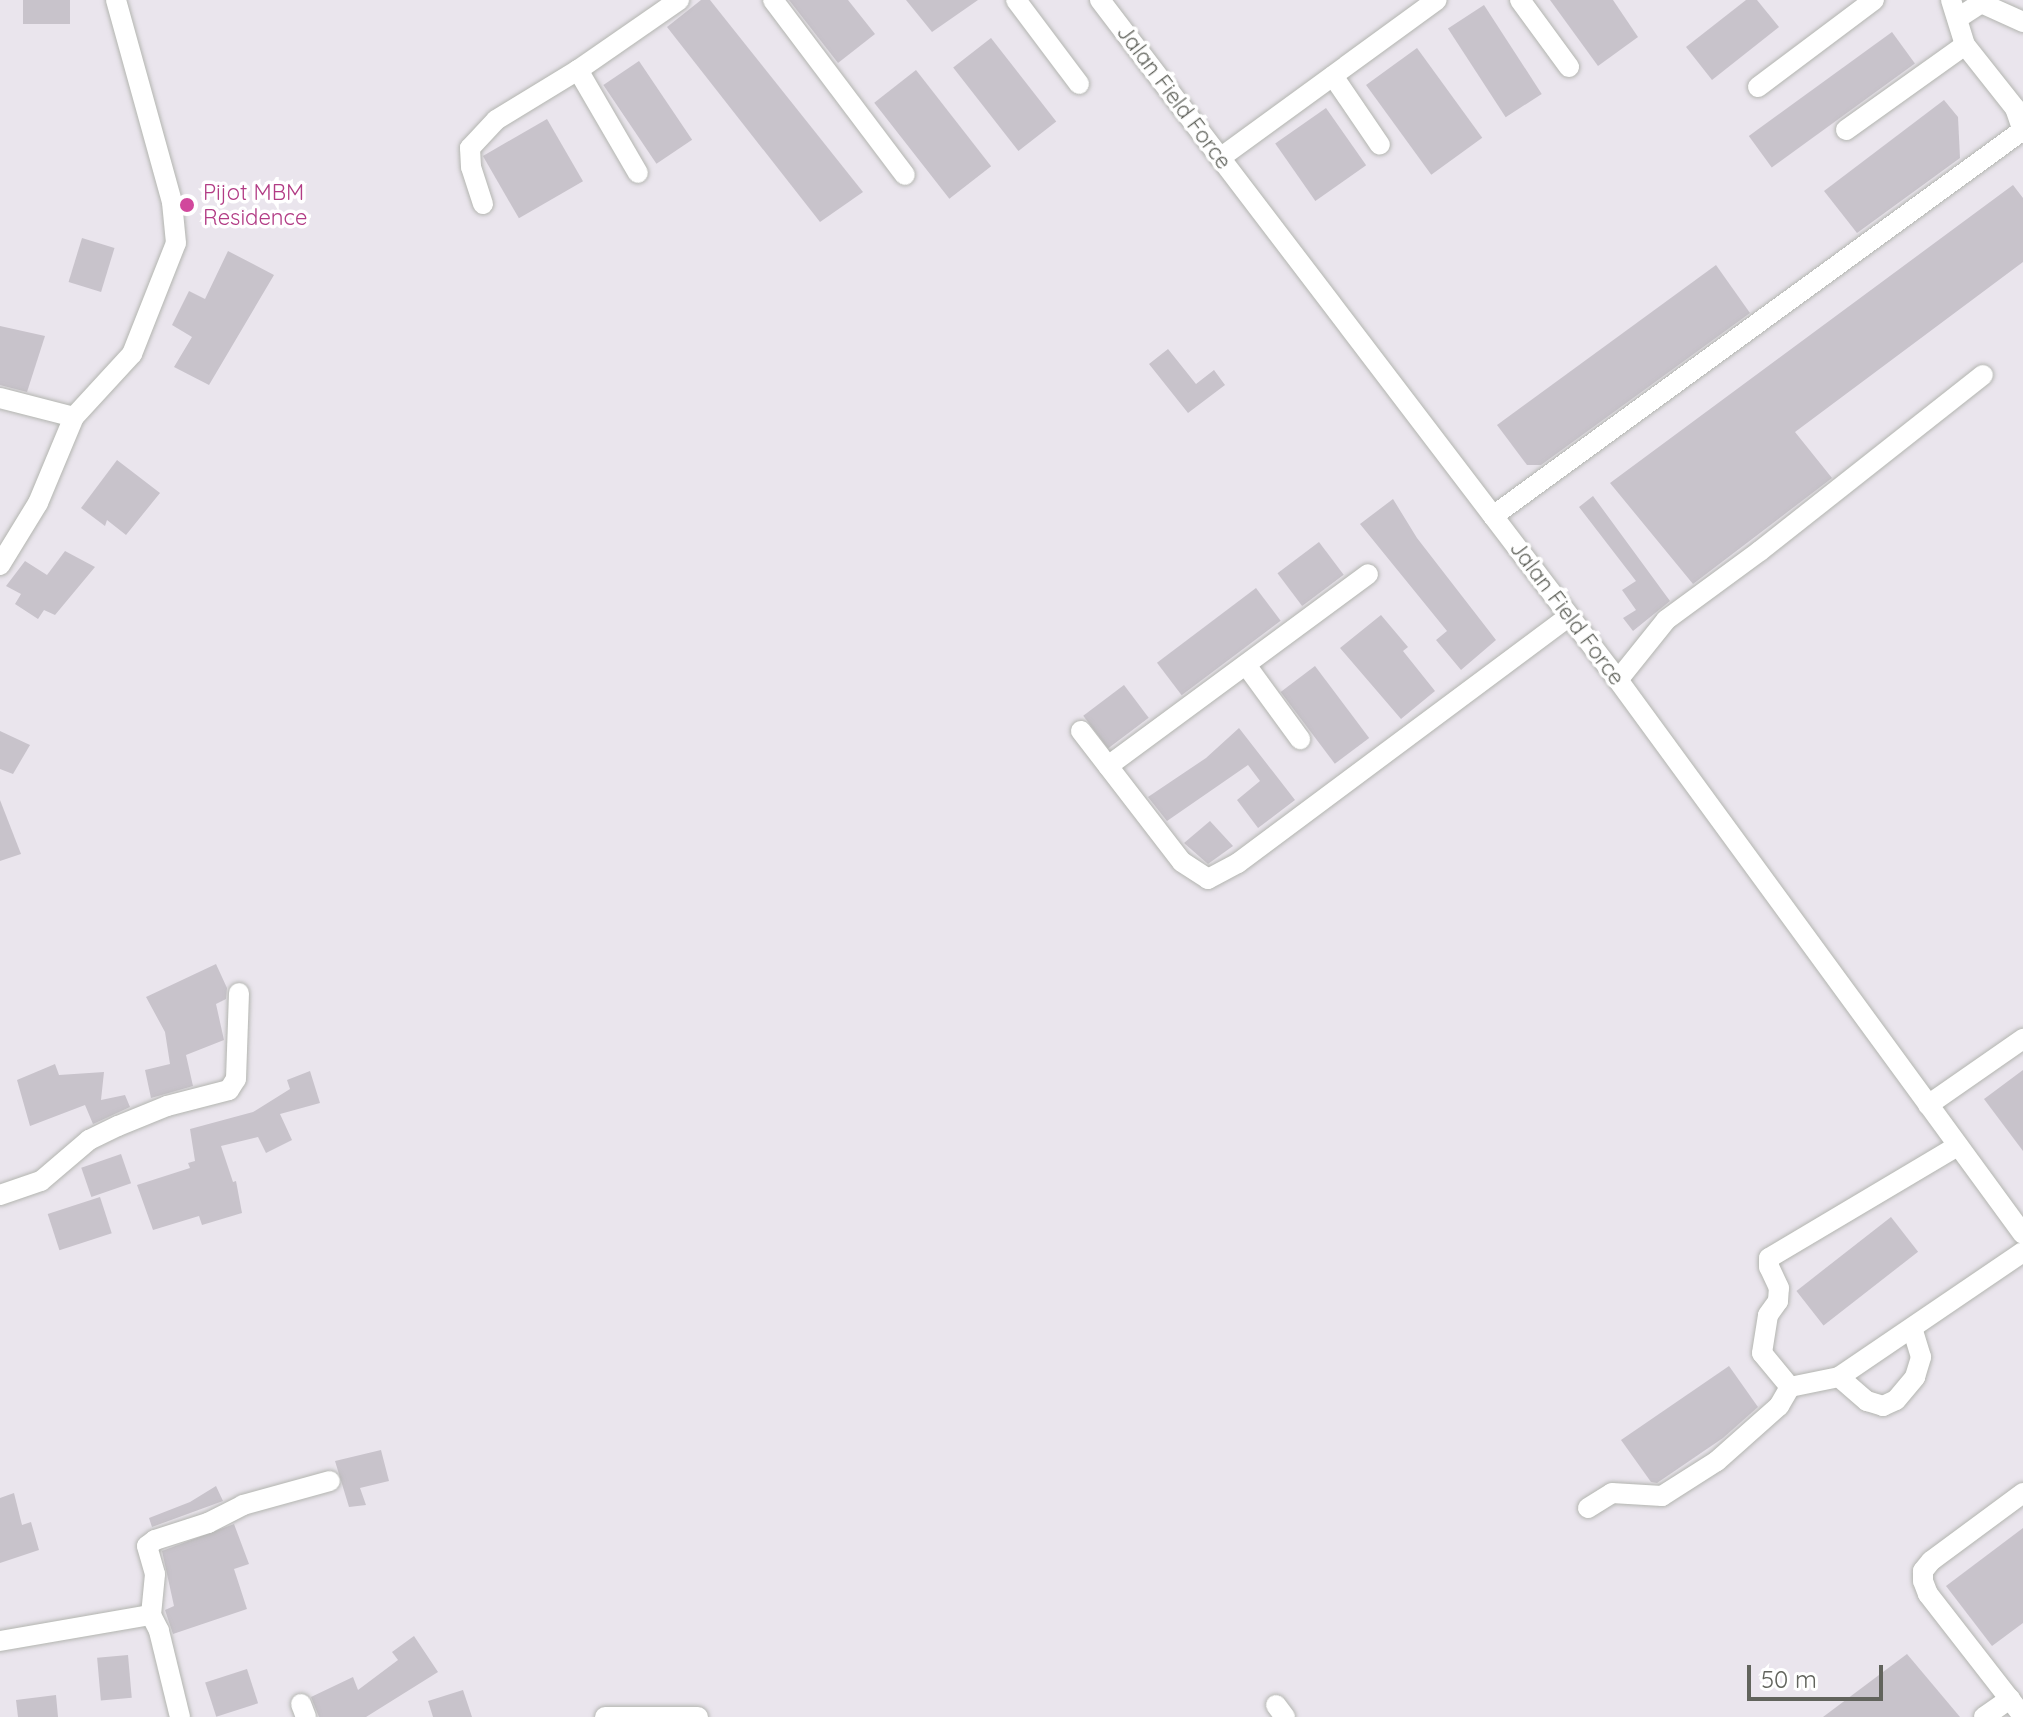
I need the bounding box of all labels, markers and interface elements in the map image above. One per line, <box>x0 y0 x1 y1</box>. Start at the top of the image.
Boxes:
street label: Jalan Field Force <box>1111 20 1237 174</box>
place label: Pijot MBM Residence <box>203 179 307 230</box>
marker: Pijot MBM Residence <box>178 196 196 214</box>
street label: Jalan Field Force <box>1504 536 1630 690</box>
scale bar <box>1751 1649 1887 1699</box>
text: 50 m <box>1761 1664 1817 1694</box>

